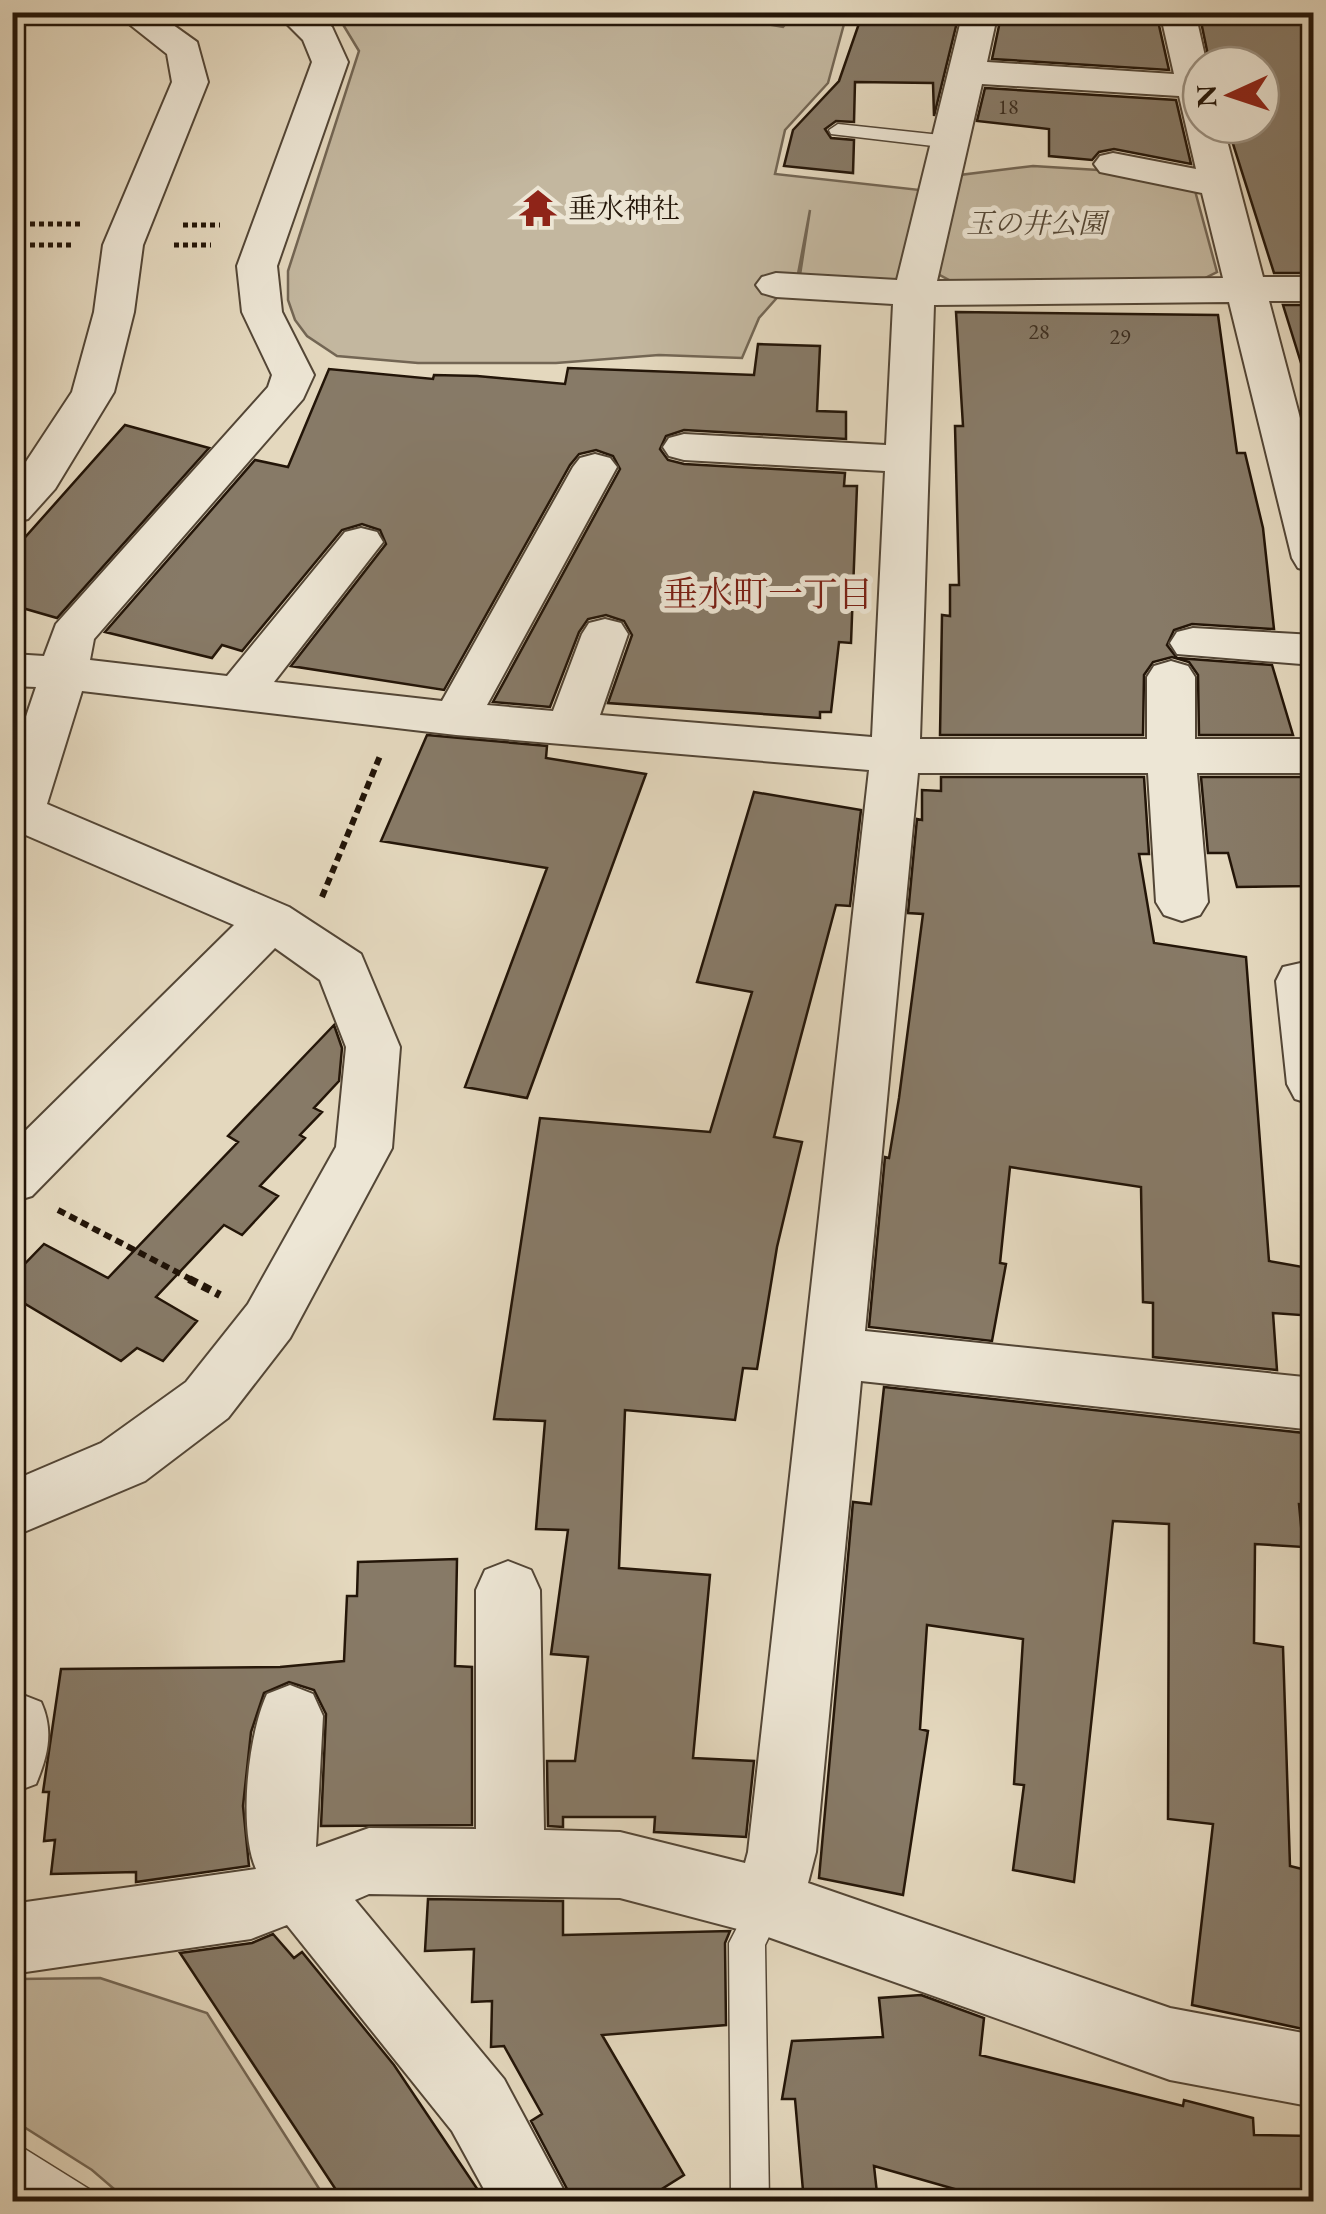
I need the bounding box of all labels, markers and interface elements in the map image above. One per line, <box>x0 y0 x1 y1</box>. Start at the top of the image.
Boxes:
north arrow <box>1181 45 1281 145</box>
text: N <box>1187 84 1225 109</box>
house number: 18 <box>997 92 1019 121</box>
temple icon: 垂水神社 <box>517 187 559 229</box>
place label: 垂水神社 <box>568 190 680 226</box>
park label: 玉の井公園 <box>966 205 1110 241</box>
house number: 28 <box>1028 317 1050 346</box>
house number: 29 <box>1109 322 1131 351</box>
district label: 垂水町一丁目 <box>663 571 873 616</box>

